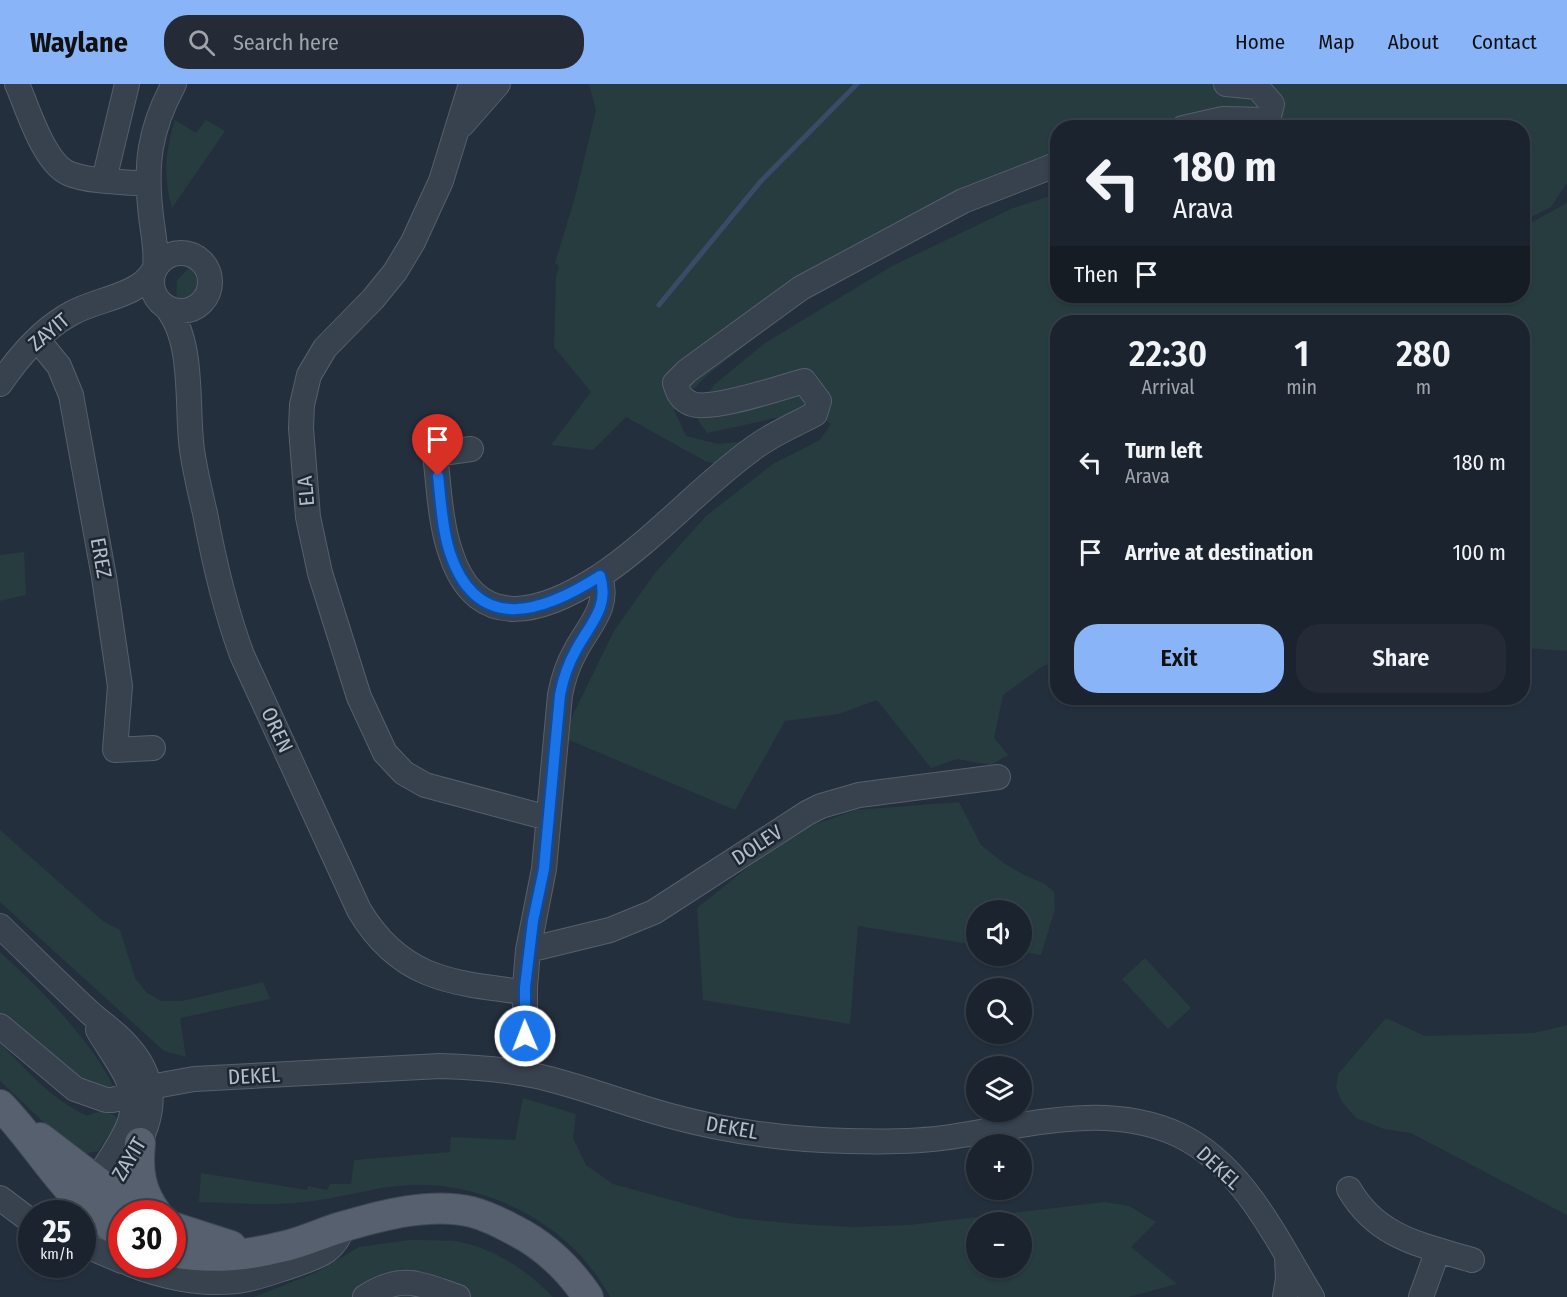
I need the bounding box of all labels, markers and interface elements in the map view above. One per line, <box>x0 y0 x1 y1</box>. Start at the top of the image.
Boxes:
search box <box>164 15 584 69</box>
text: Waylane <box>30 26 128 59</box>
icon: search <box>185 26 218 59</box>
text: Search here <box>233 29 339 56</box>
text: Home <box>1235 29 1285 55</box>
text: Map <box>1318 29 1355 55</box>
text: About <box>1388 29 1439 55</box>
text: Contact <box>1472 29 1537 55</box>
text: 180 m <box>1173 142 1277 192</box>
icon: left <box>1074 144 1152 222</box>
text: Arava <box>1173 193 1233 225</box>
icon: arrive <box>1130 258 1163 291</box>
text: Then <box>1074 261 1118 288</box>
street label: ZAYIT <box>23 307 75 357</box>
text: 22:30 <box>1129 332 1207 376</box>
text: 1 <box>1294 332 1309 376</box>
text: 280 <box>1396 332 1451 376</box>
text: Arrival <box>1142 375 1195 399</box>
text: min <box>1286 375 1317 399</box>
text: m <box>1416 375 1431 399</box>
pin <box>412 414 463 476</box>
icon: arrive <box>421 423 454 456</box>
text: Turn left <box>1125 437 1203 464</box>
icon: left <box>1074 446 1107 479</box>
text: 180 m <box>1453 449 1506 476</box>
text: Arava <box>1125 464 1170 488</box>
street label: ELA <box>292 475 320 507</box>
street label: EREZ <box>85 536 117 580</box>
icon: arrive <box>1074 536 1107 569</box>
text: Arrive at destination <box>1125 539 1313 566</box>
text: 100 m <box>1452 539 1506 566</box>
button: Exit <box>1074 624 1284 693</box>
button: Share <box>1296 624 1506 693</box>
street label: OREN <box>255 703 299 757</box>
street label: DOLEV <box>727 819 787 871</box>
map controls <box>966 900 1032 1278</box>
button: sound <box>966 900 1032 966</box>
button: search <box>966 978 1032 1044</box>
position arrow <box>493 1004 557 1068</box>
button: layers <box>966 1056 1032 1122</box>
street label: DEKEL <box>227 1062 281 1090</box>
street label: DEKEL <box>704 1111 761 1145</box>
street label: ZAYIT <box>106 1133 152 1185</box>
button: + <box>966 1134 1032 1200</box>
street label: DEKEL <box>1191 1141 1248 1196</box>
speed limit sign: 30 <box>108 1200 186 1278</box>
button: − <box>966 1212 1032 1278</box>
text: 25 <box>43 1214 71 1250</box>
text: km/h <box>40 1245 74 1263</box>

